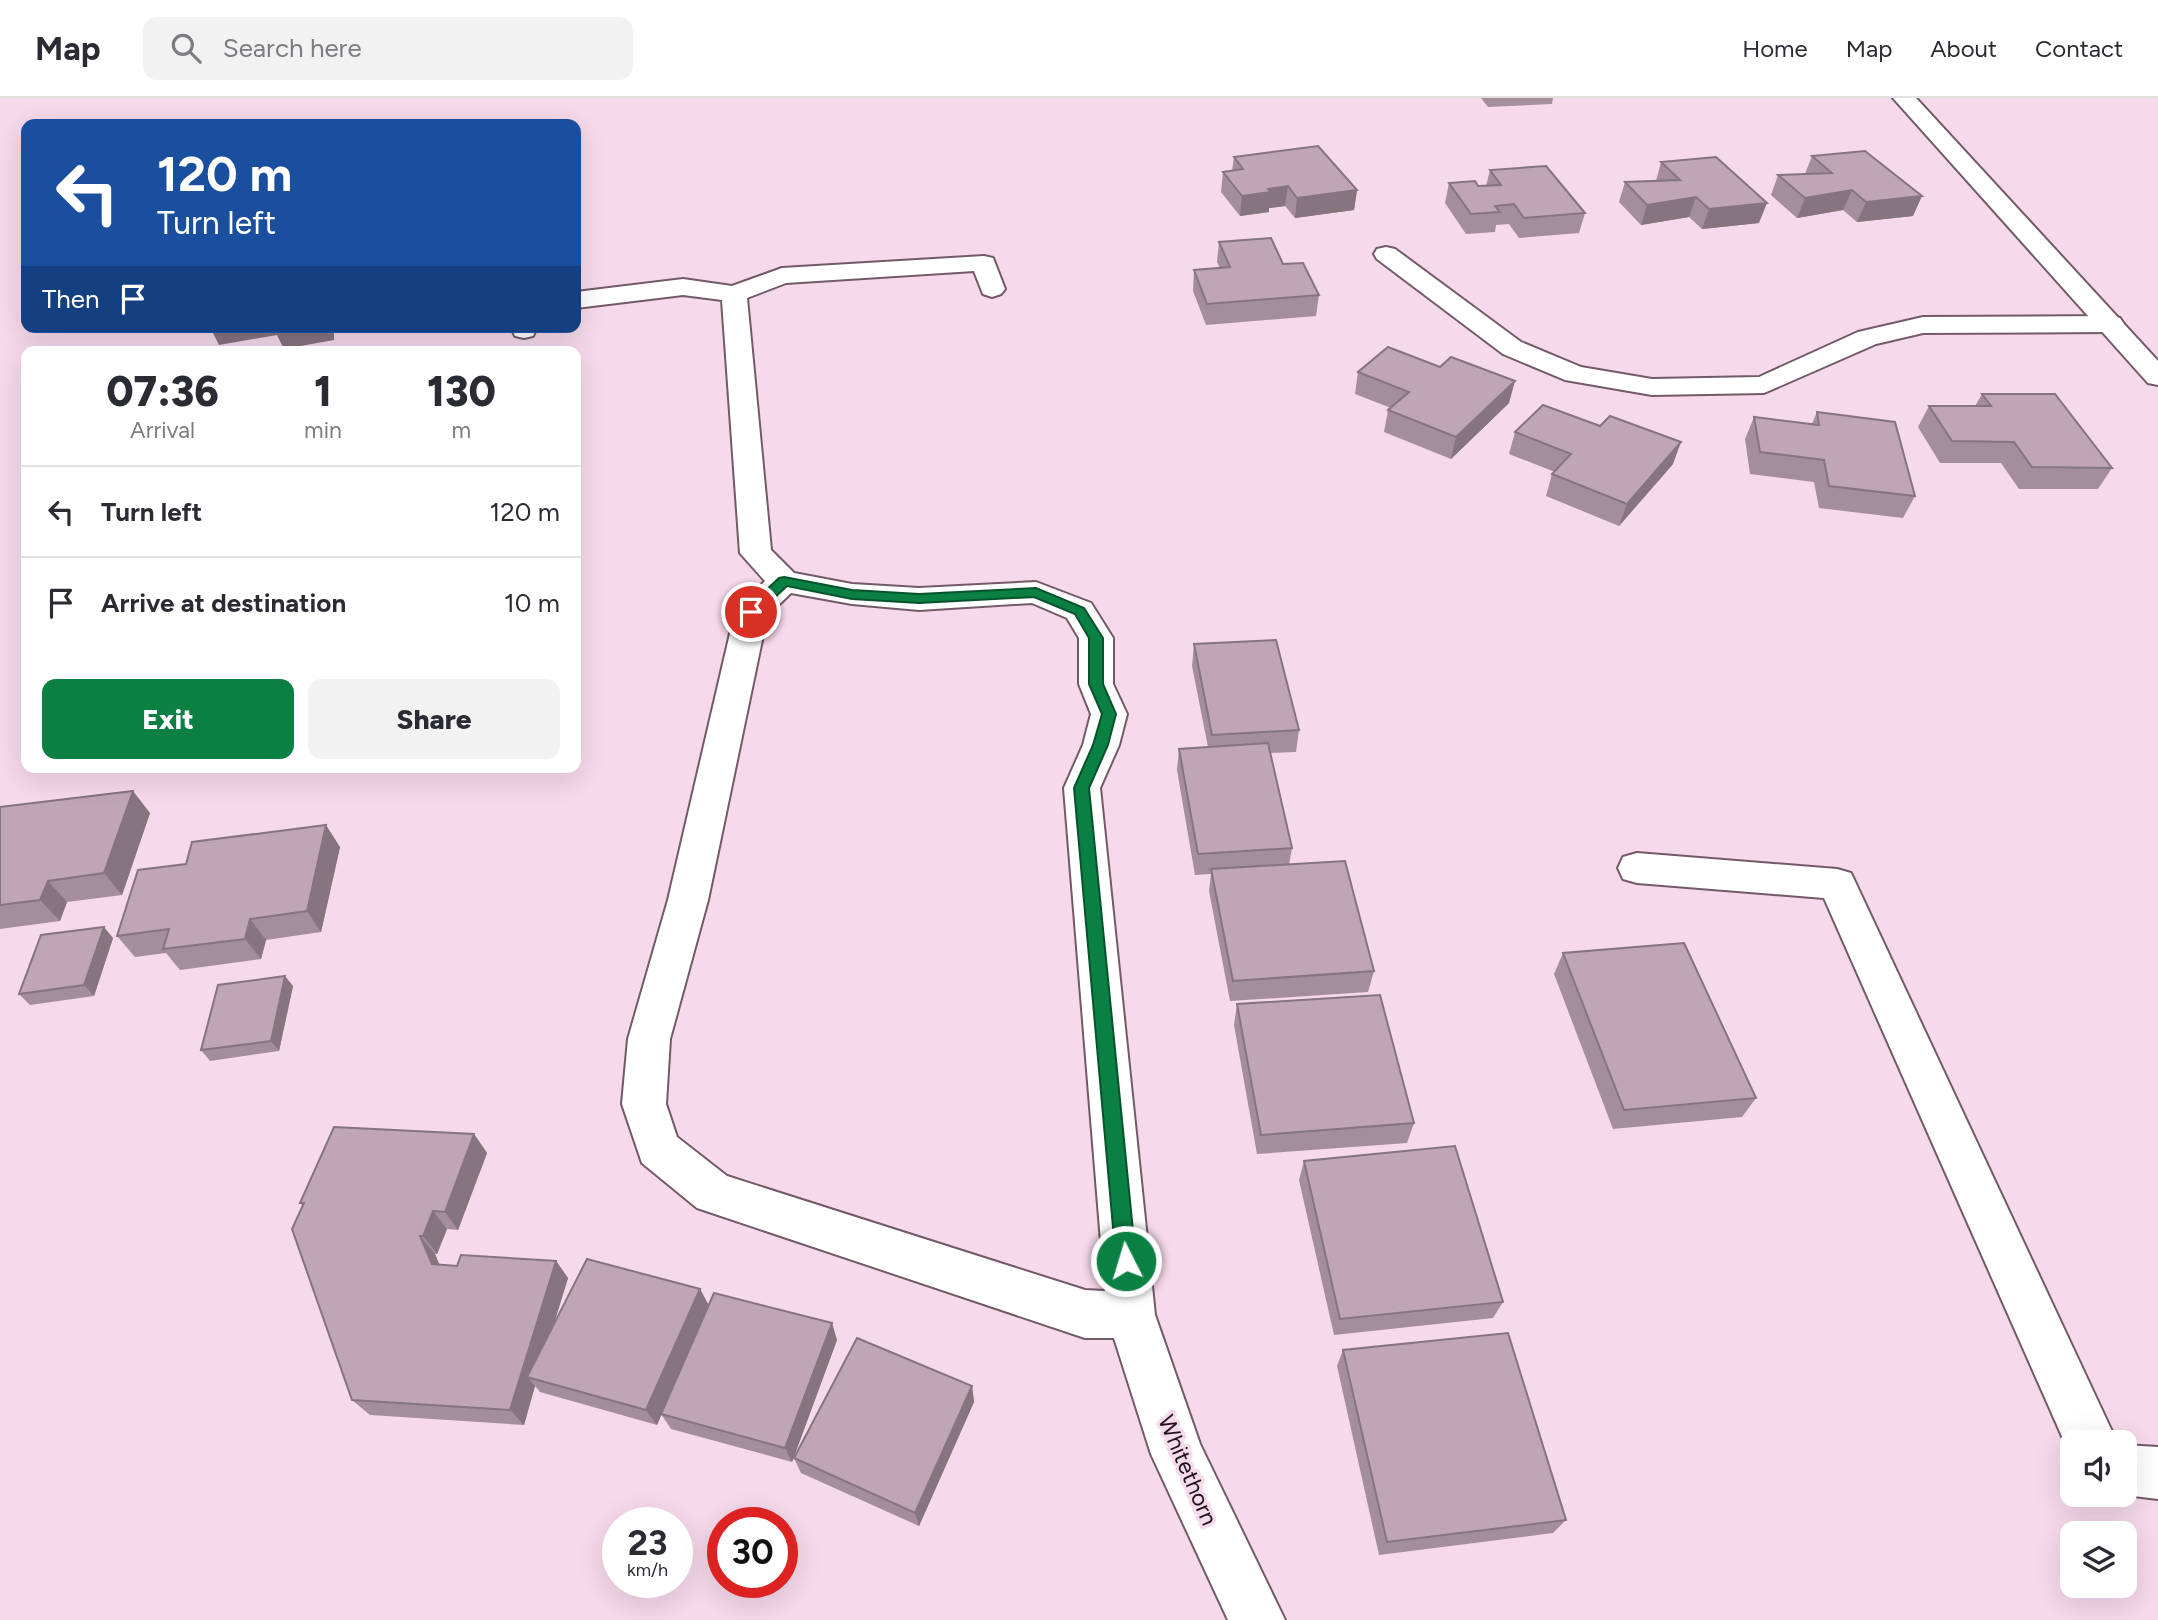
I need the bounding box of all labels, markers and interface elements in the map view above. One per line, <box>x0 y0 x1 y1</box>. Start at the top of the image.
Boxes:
search box <box>143 17 633 80</box>
text: Map <box>35 29 101 68</box>
icon: search <box>167 29 205 67</box>
text: Search here <box>223 32 362 64</box>
text: Home <box>1742 34 1808 63</box>
text: Map <box>1846 34 1892 63</box>
text: About <box>1930 34 1997 63</box>
text: Contact <box>2035 34 2123 63</box>
text: 120 m <box>157 144 292 203</box>
icon: left <box>42 147 133 238</box>
text: Turn left <box>157 204 276 242</box>
icon: arrive <box>114 280 152 318</box>
text: Then <box>42 283 100 315</box>
text: 07:36 <box>106 366 219 417</box>
text: 1 <box>314 366 332 417</box>
text: 130 <box>427 366 496 417</box>
text: Arrival <box>130 416 195 444</box>
text: min <box>304 416 342 444</box>
text: m <box>452 416 471 444</box>
icon: left <box>42 493 80 531</box>
text: Turn left <box>101 496 202 528</box>
text: 120 m <box>490 496 560 528</box>
pin <box>721 582 781 642</box>
icon: arrive <box>42 584 80 622</box>
text: Arrive at destination <box>101 587 346 619</box>
text: 10 m <box>504 587 560 619</box>
icon: arrive <box>732 593 770 631</box>
button: Exit <box>42 679 294 759</box>
button: Share <box>308 679 560 759</box>
position arrow <box>1089 1224 1163 1298</box>
street label: Whitethorn <box>1152 1411 1224 1529</box>
map controls <box>2060 1430 2137 1598</box>
button: sound <box>2060 1430 2137 1507</box>
speed limit sign: 30 <box>707 1507 798 1598</box>
button: layers <box>2060 1521 2137 1598</box>
text: 23 <box>628 1522 667 1564</box>
text: km/h <box>627 1559 668 1581</box>

